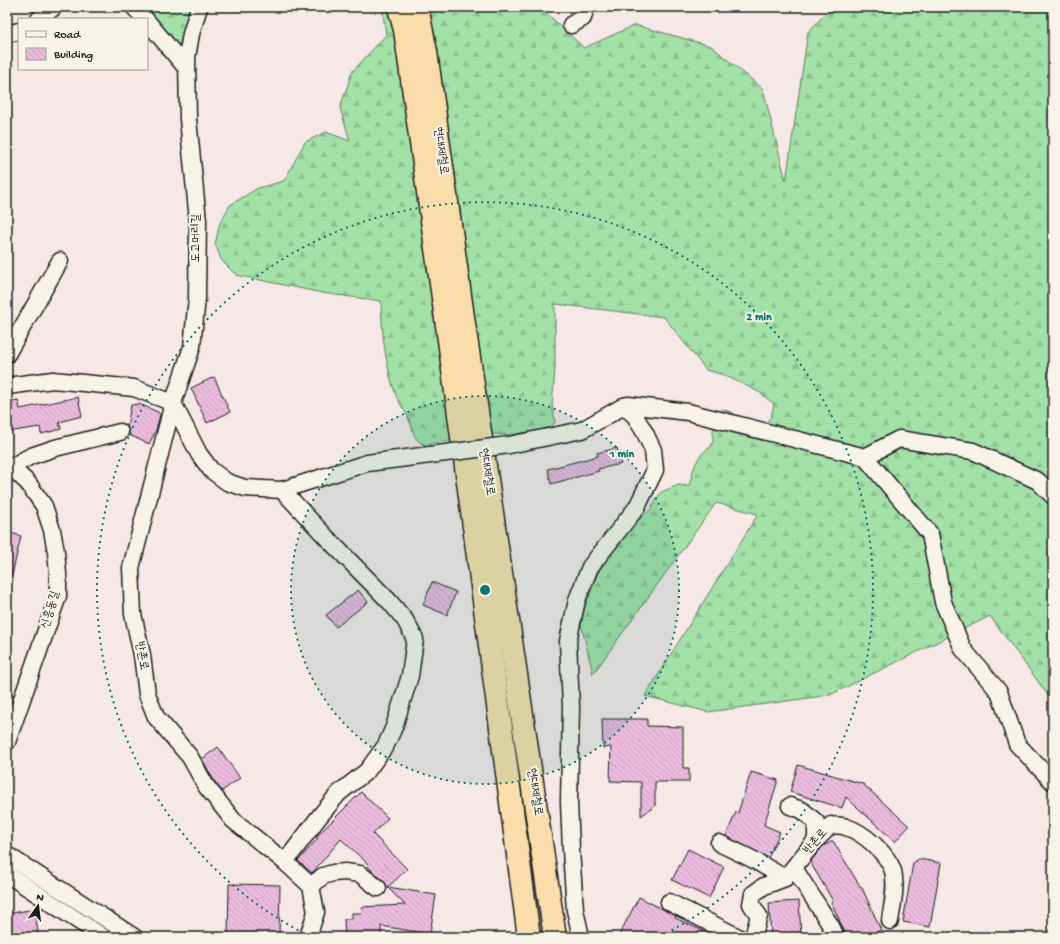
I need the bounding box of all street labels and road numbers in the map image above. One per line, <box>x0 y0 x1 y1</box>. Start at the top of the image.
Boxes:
street label: 현대제철로 <box>430 126 451 176</box>
street label: 도고머리길 <box>190 214 204 262</box>
street label: 현대제철로 <box>475 447 498 497</box>
street label: 신흥동길 <box>38 589 63 630</box>
street label: 반촌로 <box>132 640 151 671</box>
street label: 현대제철로 <box>523 767 546 817</box>
street label: 반촌로 <box>800 826 831 858</box>

